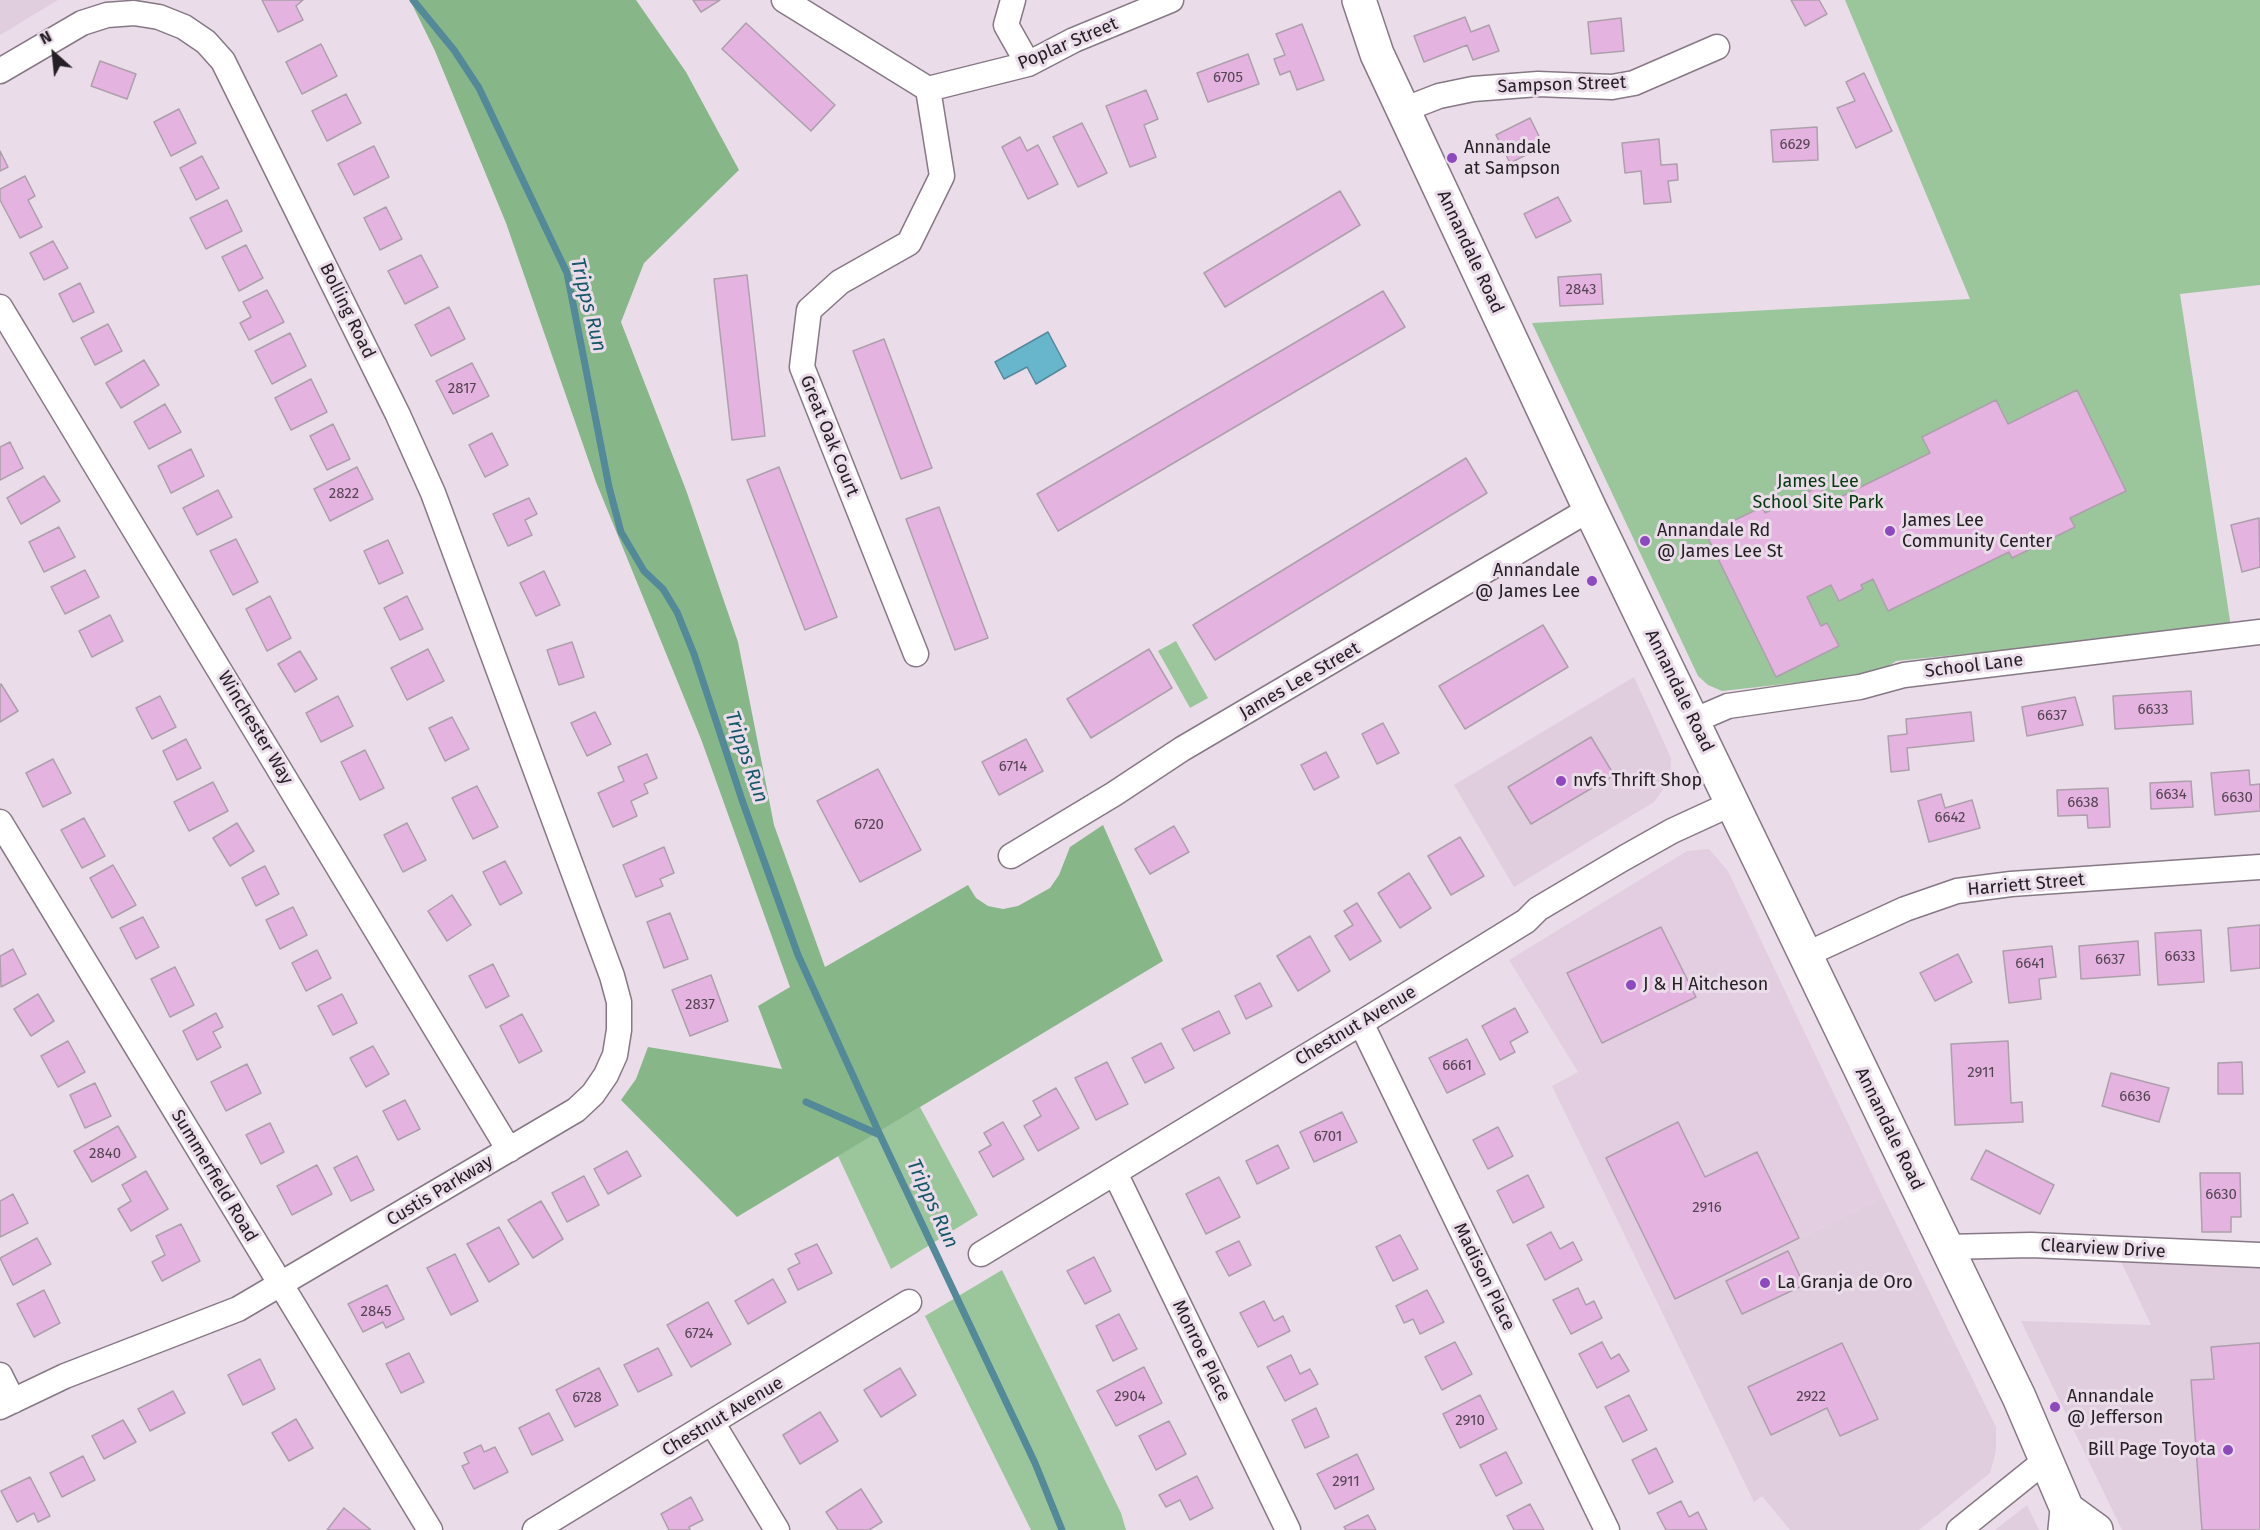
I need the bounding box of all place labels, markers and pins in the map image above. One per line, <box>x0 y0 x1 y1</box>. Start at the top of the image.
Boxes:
place label: Annandale at Sampson <box>1464 137 1560 180</box>
marker: Annandale at Sampson <box>1445 151 1459 165</box>
place label: James Lee Community Center <box>1902 510 2052 552</box>
place label: Annandale Rd @ James Lee St <box>1657 520 1783 562</box>
marker: James Lee Community Center <box>1883 524 1897 538</box>
marker: Annandale Rd @ James Lee St <box>1638 534 1652 548</box>
place label: Annandale @ James Lee <box>1475 560 1580 602</box>
marker: Annandale @ James Lee <box>1585 574 1599 588</box>
place label: nvfs Thrift Shop <box>1573 770 1702 792</box>
marker: nvfs Thrift Shop <box>1554 774 1568 788</box>
place label: J & H Aitcheson <box>1643 974 1768 996</box>
marker: J & H Aitcheson <box>1624 978 1638 992</box>
place label: La Granja de Oro <box>1777 1272 1913 1294</box>
marker: La Granja de Oro <box>1758 1276 1772 1290</box>
place label: Annandale @ Jefferson <box>2067 1386 2163 1428</box>
marker: Annandale @ Jefferson <box>2048 1400 2062 1414</box>
place label: Bill Page Toyota <box>2088 1439 2216 1461</box>
marker: Bill Page Toyota <box>2221 1443 2235 1457</box>

